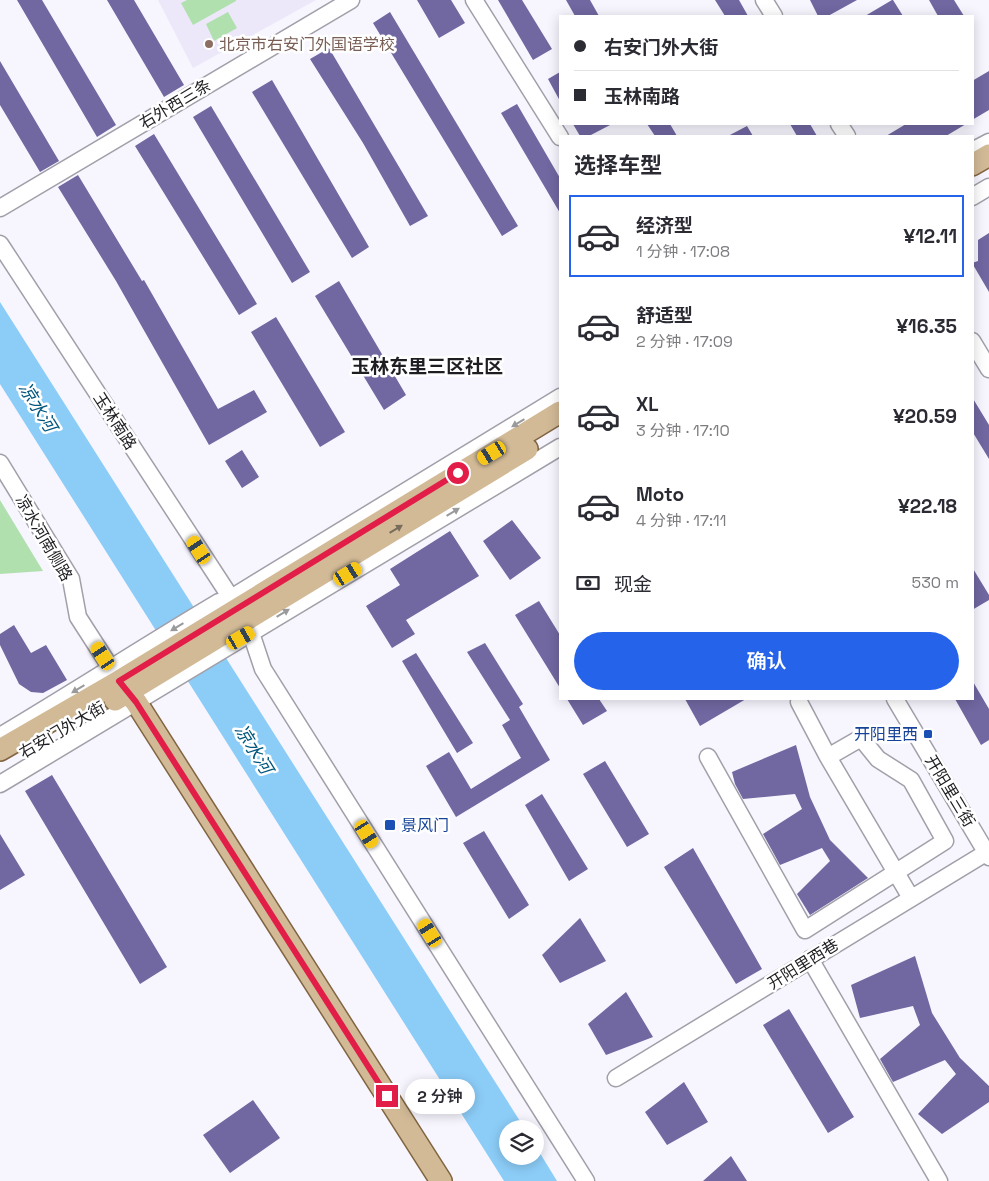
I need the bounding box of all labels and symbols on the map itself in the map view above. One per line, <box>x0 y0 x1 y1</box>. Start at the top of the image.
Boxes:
place label: 北京市右安门外国语学校 <box>219 34 395 55</box>
marker: 北京市右安门外国语学校 <box>203 38 215 50</box>
street label: 右外西三条 <box>135 74 215 134</box>
district label: 玉林东里三区社区 <box>351 354 503 379</box>
water label: 凉水河 <box>14 378 64 439</box>
street label: 玉林南路 <box>89 388 141 454</box>
one-way arrow <box>512 418 525 427</box>
car <box>475 439 508 467</box>
route start <box>447 462 469 484</box>
street label: 凉水河南侧路 <box>11 491 77 585</box>
one-way arrow <box>446 507 459 516</box>
one-way arrow <box>389 525 402 534</box>
car <box>184 533 213 567</box>
car <box>331 560 364 588</box>
one-way arrow <box>277 609 290 618</box>
one-way arrow <box>171 623 184 632</box>
car <box>224 624 257 652</box>
car <box>88 639 117 673</box>
one-way arrow <box>72 685 85 694</box>
street label: 右安门外大街 <box>15 697 109 763</box>
water label: 凉水河 <box>230 720 280 781</box>
place label: 开阳里西 <box>854 724 918 745</box>
marker: 开阳里西 <box>922 728 934 740</box>
street label: 开阳里三街 <box>920 751 980 831</box>
place label: 景风门 <box>401 815 449 836</box>
car <box>352 817 381 851</box>
marker: 景风门 <box>383 818 397 832</box>
car <box>415 916 444 950</box>
street label: 开阳里西巷 <box>764 934 842 994</box>
callout: 2 分钟 <box>404 1078 474 1114</box>
route end <box>376 1085 398 1107</box>

